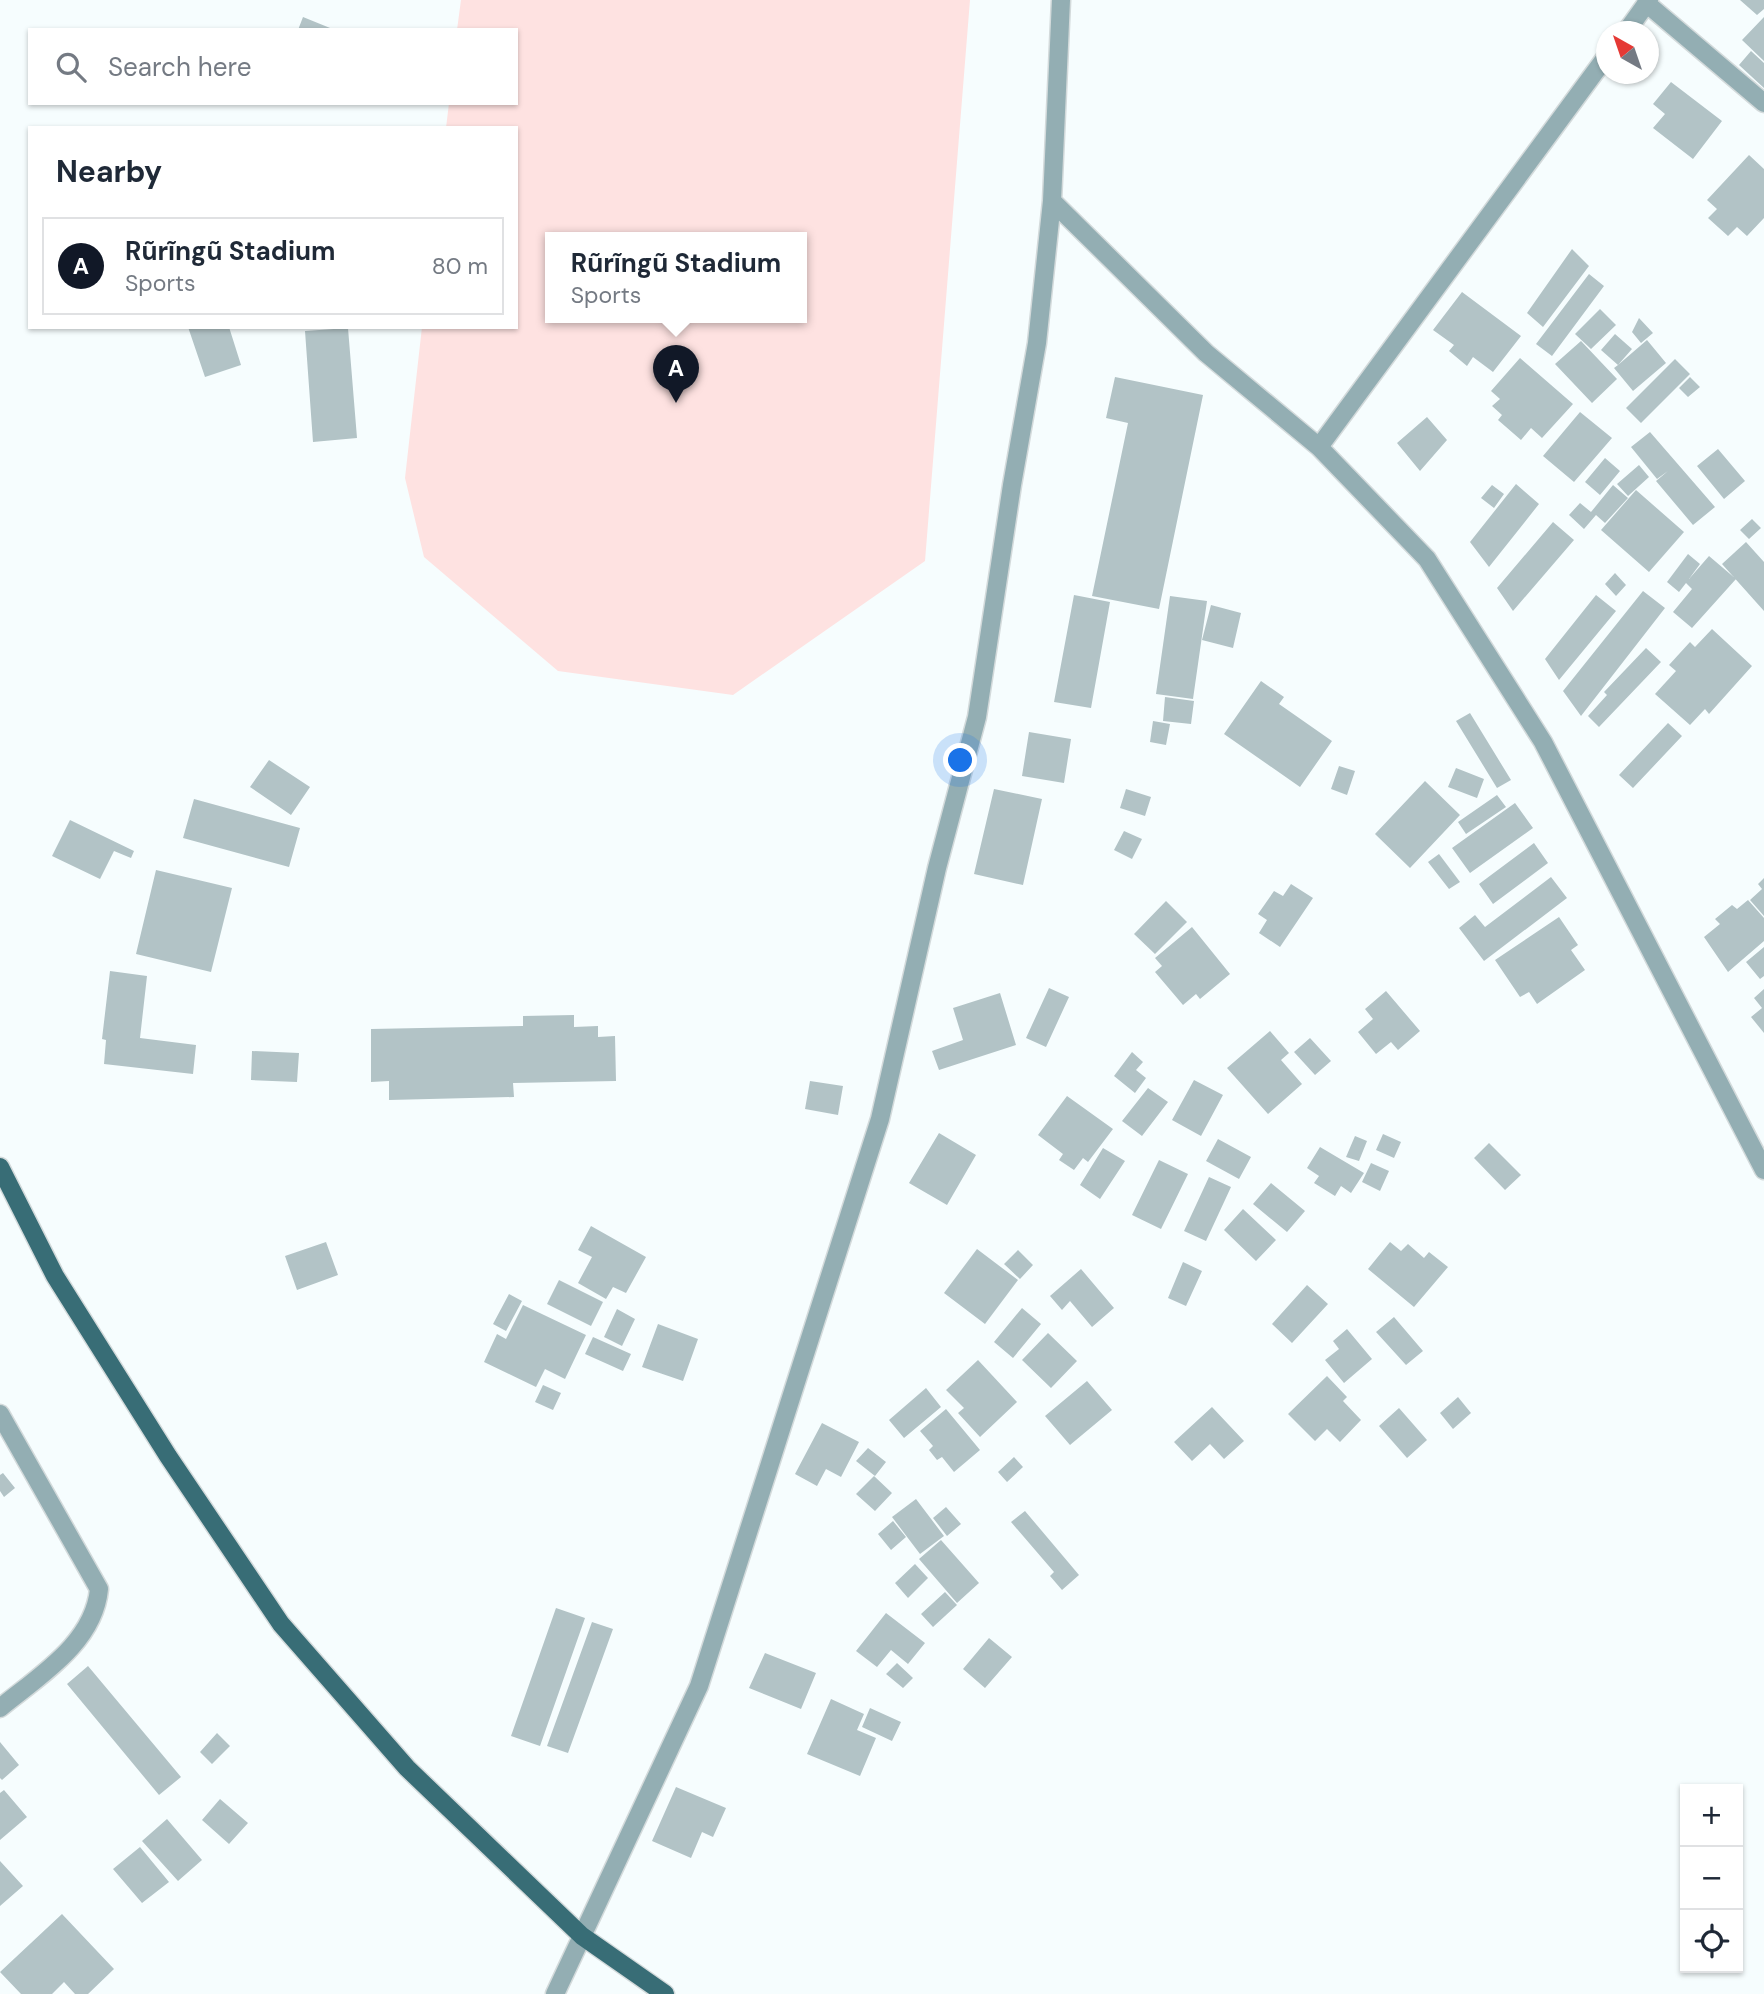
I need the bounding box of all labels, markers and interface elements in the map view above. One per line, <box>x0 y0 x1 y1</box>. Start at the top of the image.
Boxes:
north arrow <box>1596 21 1659 84</box>
search box <box>28 28 518 105</box>
icon: search <box>52 48 90 86</box>
text: Search here <box>108 50 251 84</box>
text: Nearby <box>56 152 162 191</box>
popup <box>545 232 807 323</box>
text: Rũrĩngũ Stadium <box>125 234 336 268</box>
text: Rũrĩngũ Stadium <box>571 246 781 280</box>
text: A <box>73 251 89 281</box>
text: 80 m <box>432 251 488 281</box>
text: Sports <box>125 268 195 298</box>
text: Sports <box>571 280 641 310</box>
pin: A <box>653 345 699 403</box>
your location <box>943 743 977 777</box>
map controls <box>1680 1784 1743 1973</box>
button: + <box>1680 1784 1743 1847</box>
button: − <box>1680 1847 1743 1910</box>
button: locate <box>1680 1910 1743 1973</box>

